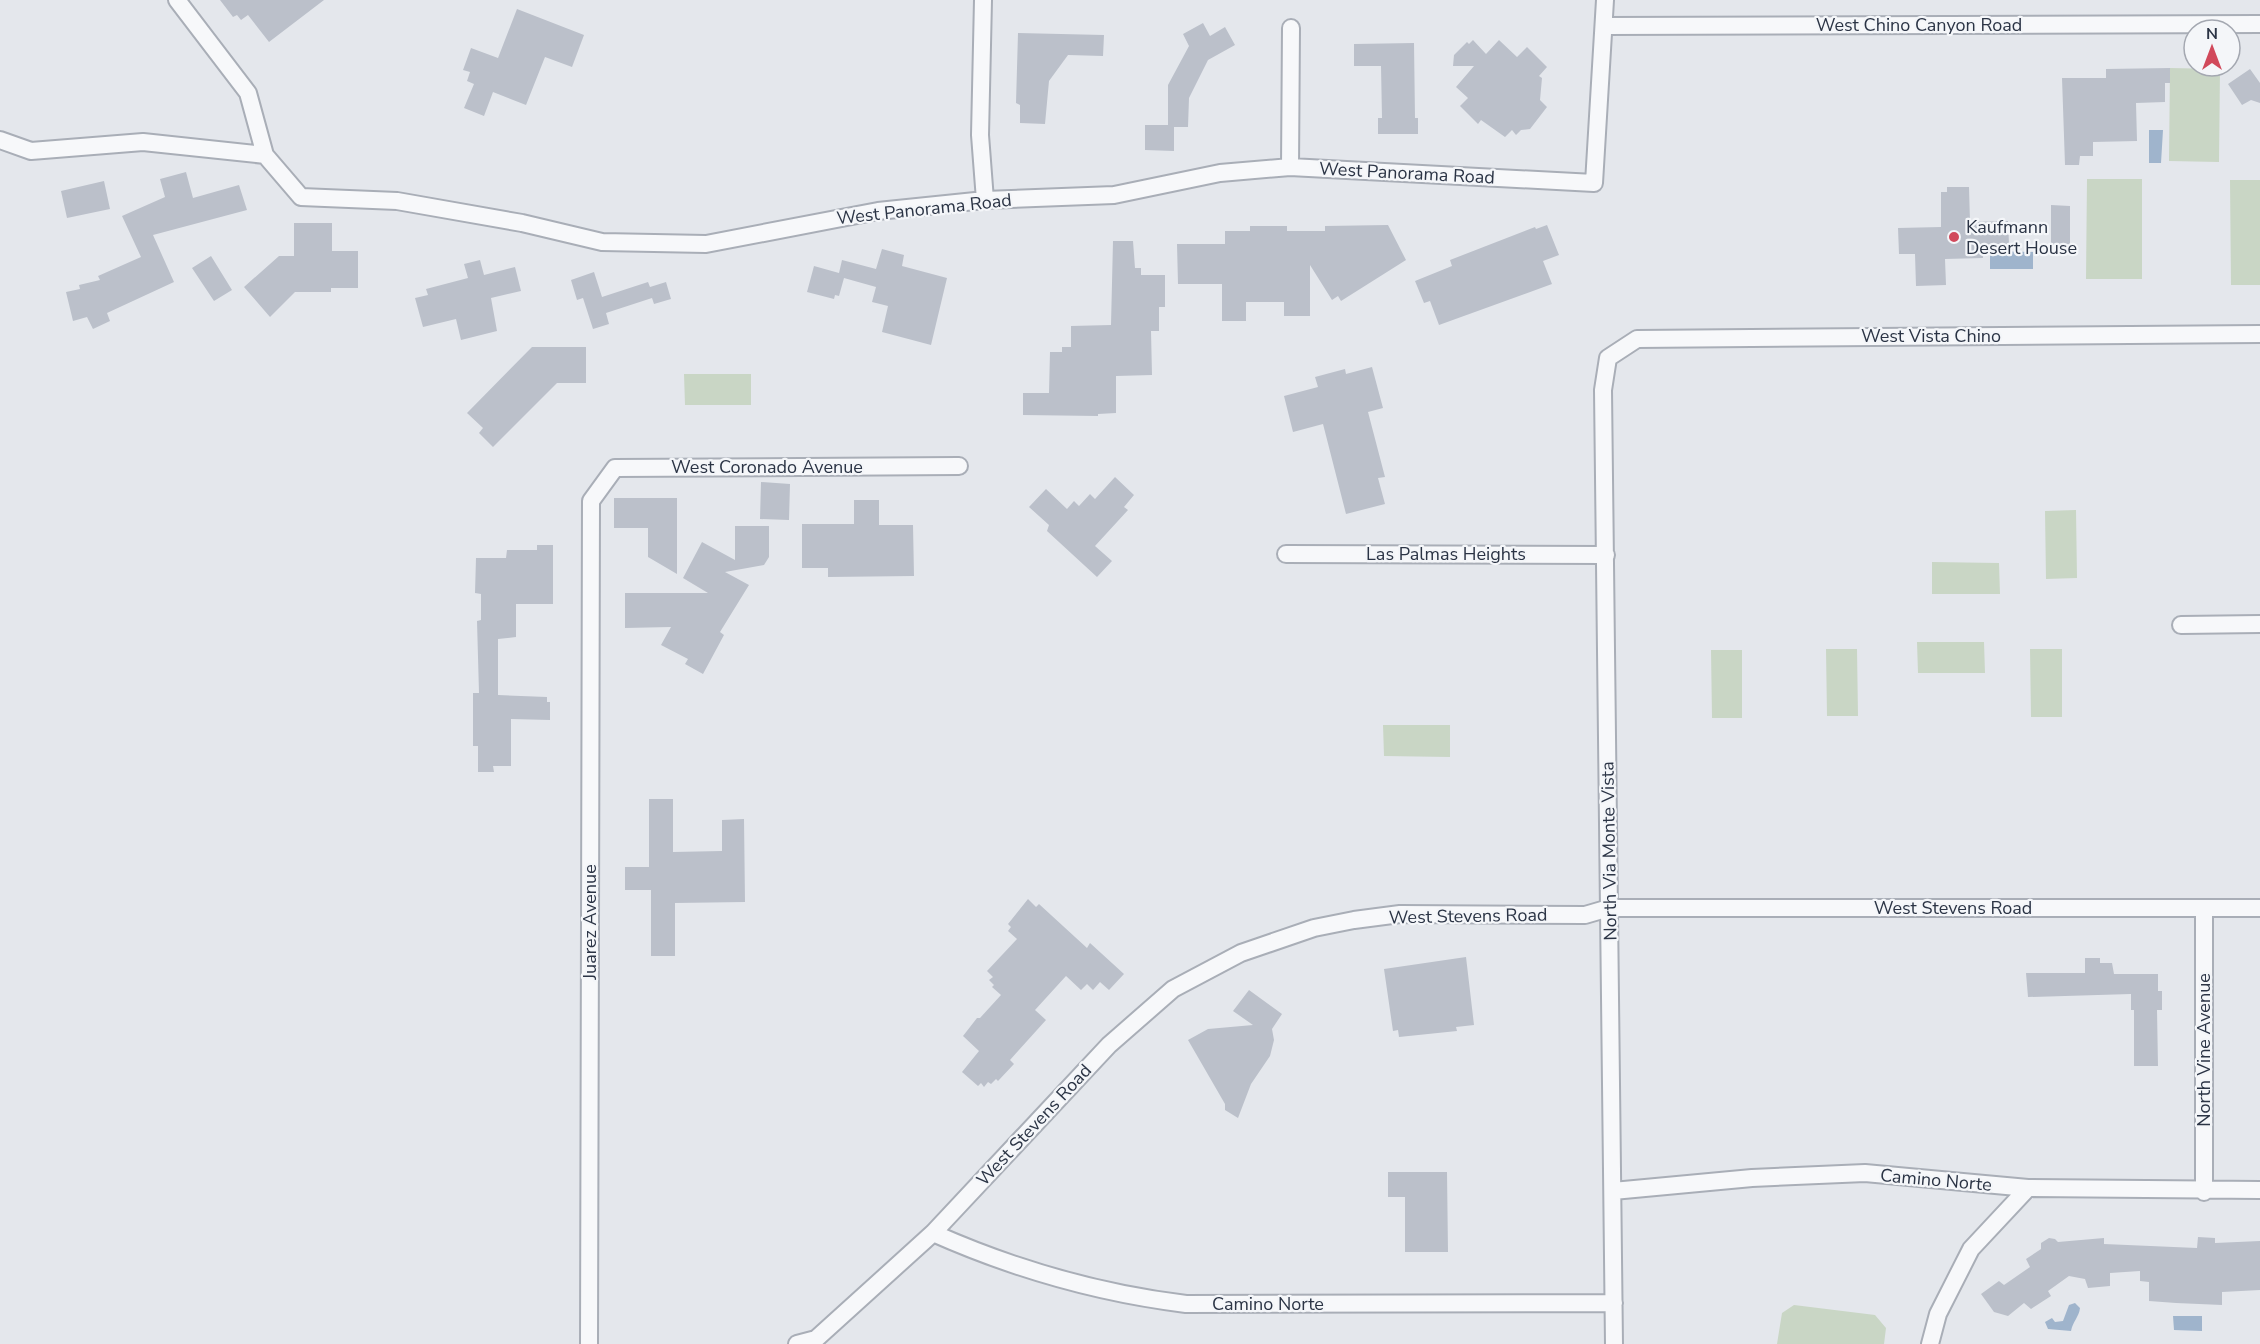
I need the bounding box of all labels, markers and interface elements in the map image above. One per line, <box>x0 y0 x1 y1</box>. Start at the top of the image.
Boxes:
street label: West Chino Canyon Road <box>1816 13 2022 37</box>
north arrow <box>2182 18 2242 78</box>
text: N <box>2206 23 2218 45</box>
street label: West Panorama Road <box>1319 156 1495 190</box>
street label: West Panorama Road <box>835 188 1013 230</box>
place label: Kaufmann Desert House <box>1966 215 2077 260</box>
marker: Kaufmann Desert House <box>1947 230 1961 244</box>
street label: West Vista Chino <box>1861 324 2001 348</box>
street label: West Coronado Avenue <box>671 455 863 479</box>
street label: Las Palmas Heights <box>1366 542 1526 566</box>
street label: North Via Monte Vista <box>1595 761 1623 941</box>
street label: Juarez Avenue <box>578 864 602 981</box>
street label: West Stevens Road <box>1874 896 2032 920</box>
street label: West Stevens Road <box>1388 903 1548 929</box>
street label: North Vine Avenue <box>2192 973 2216 1127</box>
street label: West Stevens Road <box>971 1059 1097 1191</box>
street label: Camino Norte <box>1879 1163 1993 1197</box>
street label: Camino Norte <box>1212 1292 1324 1316</box>

